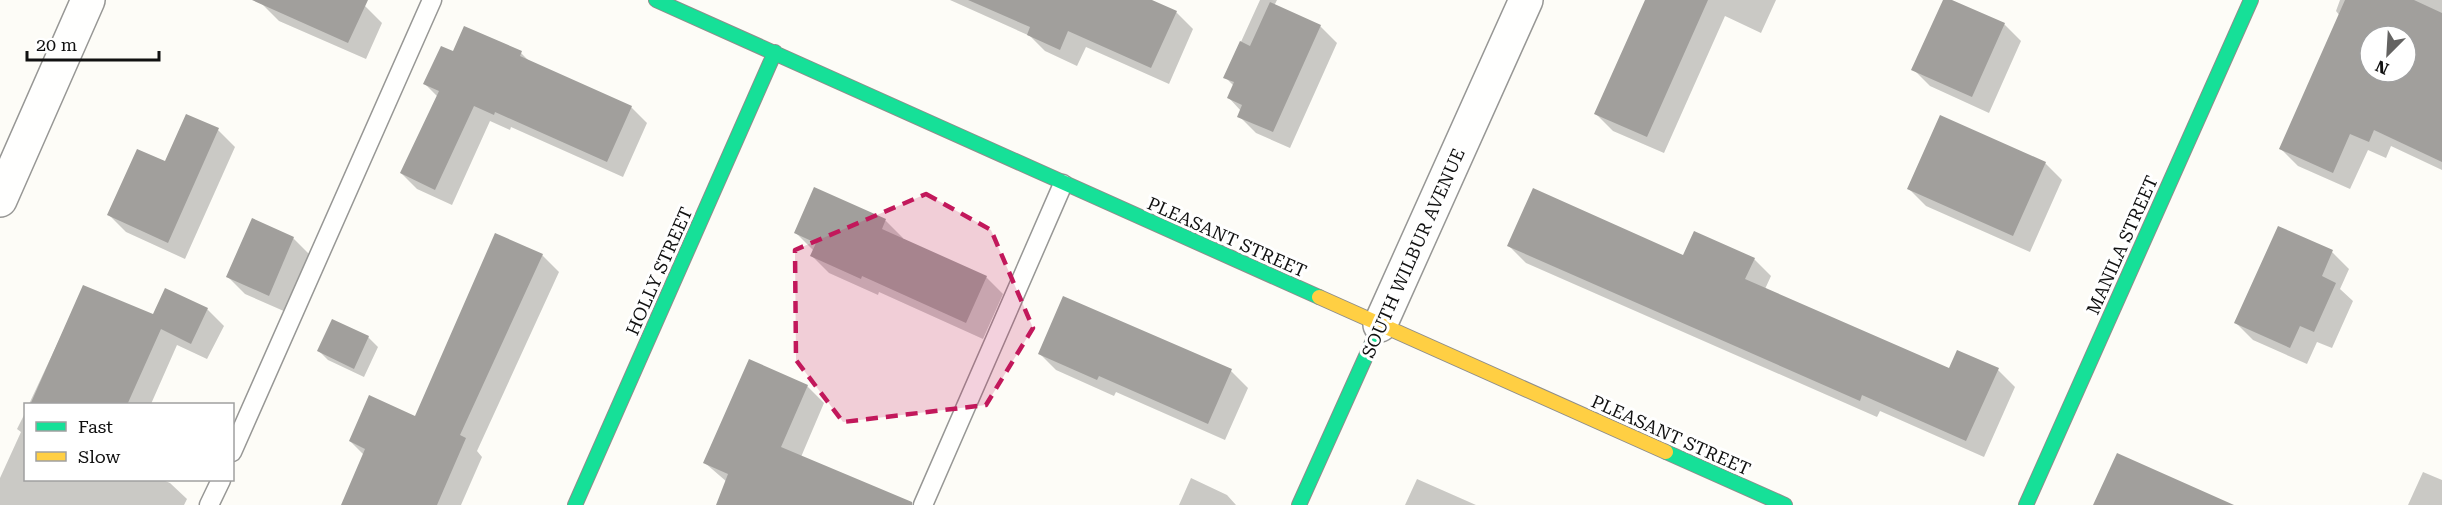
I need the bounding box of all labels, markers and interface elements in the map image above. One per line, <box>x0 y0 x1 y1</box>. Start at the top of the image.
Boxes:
scale bar <box>27 24 159 62</box>
north arrow <box>2358 24 2418 84</box>
text: 20 m <box>36 34 77 55</box>
text: N <box>2373 56 2392 78</box>
street label: SOUTH WILBUR AVENUE <box>1357 145 1469 361</box>
street label: MANILA STREET <box>2082 172 2162 318</box>
street label: PLEASANT STREET <box>1144 192 1310 282</box>
street label: HOLLY STREET <box>621 204 697 338</box>
street label: PLEASANT STREET <box>1588 390 1754 480</box>
legend <box>24 403 234 481</box>
text: Fast <box>78 416 113 437</box>
text: Slow <box>78 446 120 467</box>

